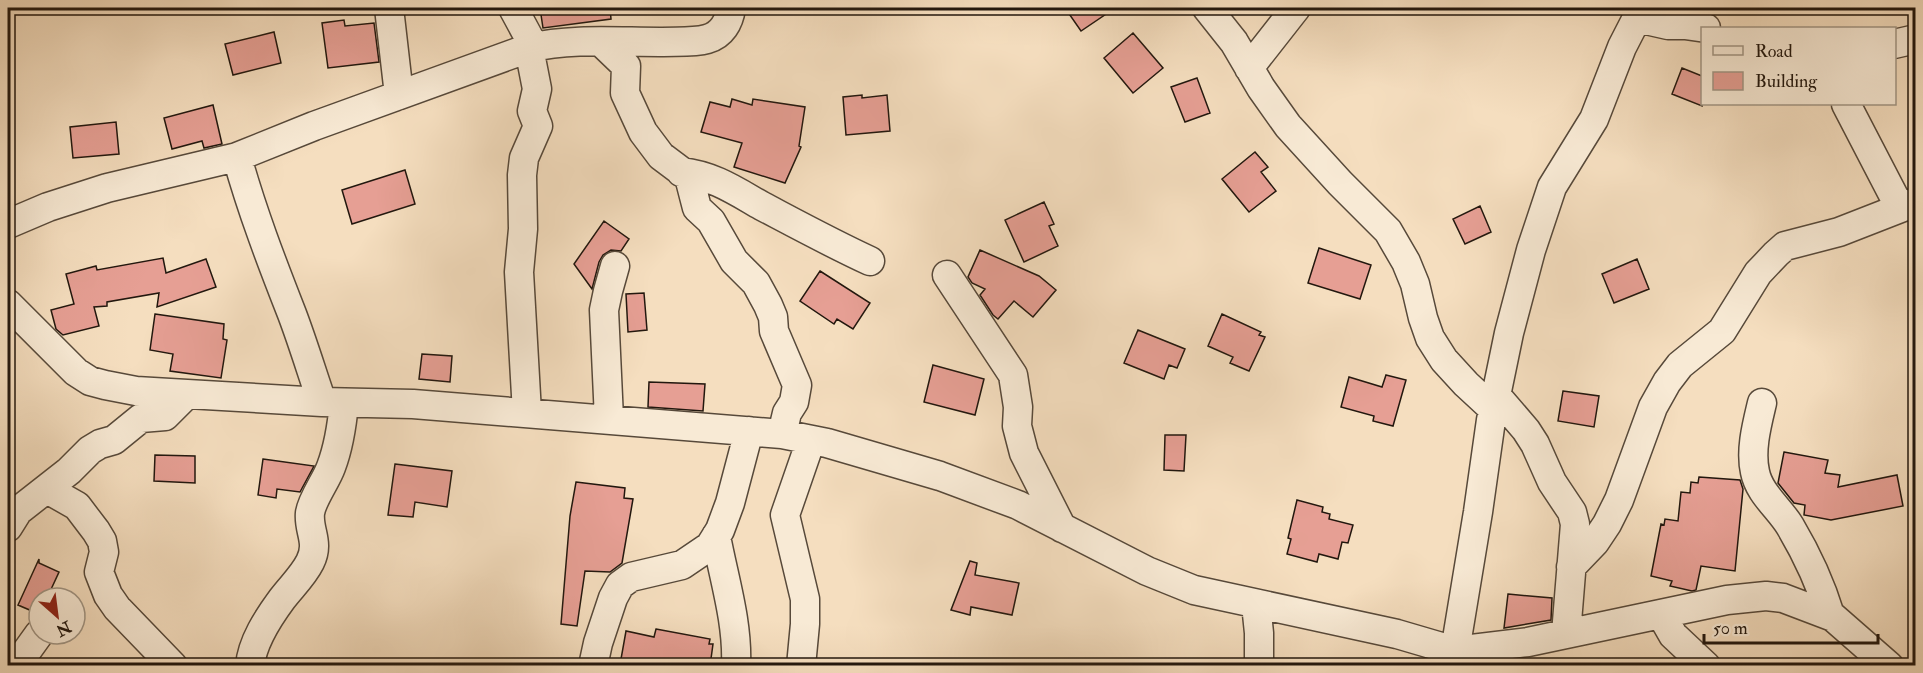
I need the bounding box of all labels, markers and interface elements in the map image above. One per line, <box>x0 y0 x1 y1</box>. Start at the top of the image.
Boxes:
legend <box>1701 27 1896 105</box>
text: Road <box>1755 40 1793 63</box>
text: Building <box>1755 70 1818 93</box>
north arrow <box>27 586 87 646</box>
scale bar <box>1704 607 1878 645</box>
text: N <box>52 616 75 641</box>
text: 50 m <box>1713 617 1748 640</box>

